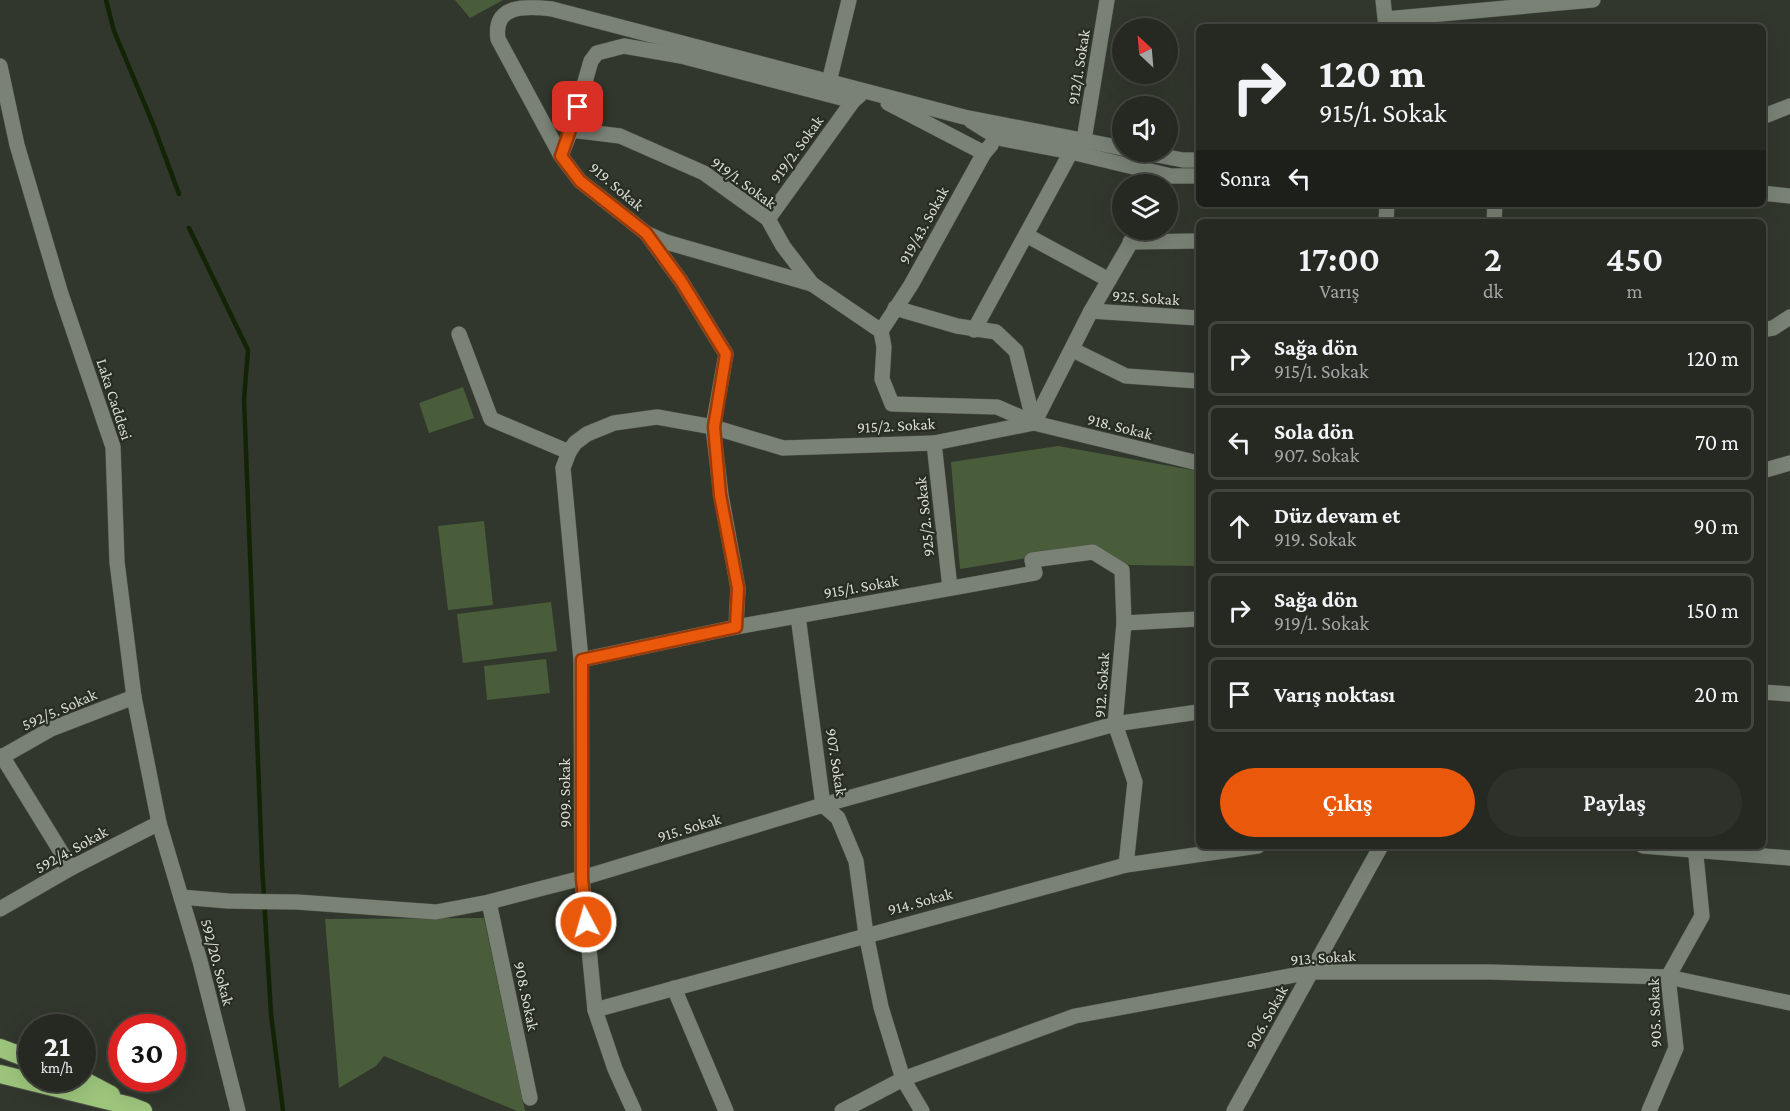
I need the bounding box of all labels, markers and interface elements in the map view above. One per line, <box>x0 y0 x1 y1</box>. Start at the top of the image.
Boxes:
north arrow <box>1112 18 1178 84</box>
map controls <box>1112 18 1178 240</box>
street label: 912/1. Sokak <box>1064 28 1093 106</box>
icon: right <box>1220 48 1298 126</box>
text: 120 m <box>1319 49 1425 96</box>
pin <box>552 81 603 132</box>
icon: arrive <box>561 90 594 123</box>
button: sound <box>1112 96 1178 162</box>
text: 915/1. Sokak <box>1319 98 1447 128</box>
street label: 919/2. Sokak <box>766 112 827 186</box>
street label: 919/1. Sokak <box>708 153 780 212</box>
street label: 919. Sokak <box>586 159 648 214</box>
icon: left <box>1283 162 1316 195</box>
text: Sonra <box>1220 166 1271 191</box>
button: layers <box>1112 174 1178 240</box>
street label: 919/43. Sokak <box>895 183 952 267</box>
text: 17:00 <box>1299 239 1380 279</box>
text: 2 <box>1484 239 1502 279</box>
text: 450 <box>1606 239 1663 279</box>
text: Varış <box>1319 280 1359 302</box>
text: dk <box>1483 280 1503 302</box>
text: m <box>1626 280 1643 302</box>
street label: 925. Sokak <box>1112 287 1181 308</box>
text: Sağa dön <box>1274 335 1358 360</box>
icon: right <box>1223 342 1256 375</box>
text: 120 m <box>1687 346 1739 371</box>
street label: Laka Caddesi <box>93 356 136 442</box>
text: 915/1. Sokak <box>1274 360 1369 382</box>
street label: 918. Sokak <box>1086 410 1155 443</box>
street label: 915/2. Sokak <box>856 415 936 436</box>
text: Sola dön <box>1274 419 1354 444</box>
icon: left <box>1223 426 1256 459</box>
text: 70 m <box>1695 430 1739 455</box>
text: 907. Sokak <box>1274 444 1359 466</box>
street label: 925/2. Sokak <box>912 476 937 558</box>
text: Düz devam et <box>1274 503 1400 528</box>
icon: ahead <box>1223 510 1256 543</box>
text: 90 m <box>1694 514 1739 539</box>
text: 919. Sokak <box>1274 528 1356 550</box>
street label: 915/1. Sokak <box>822 571 900 601</box>
text: Sağa dön <box>1274 587 1358 612</box>
icon: right <box>1223 594 1256 627</box>
text: 150 m <box>1687 598 1739 623</box>
text: 919/1. Sokak <box>1274 612 1369 634</box>
street label: 912. Sokak <box>1091 651 1112 718</box>
icon: arrive <box>1223 678 1256 711</box>
text: Varış noktası <box>1274 682 1395 707</box>
text: 20 m <box>1694 682 1739 707</box>
street label: 592/5. Sokak <box>19 685 100 734</box>
street label: 907. Sokak <box>823 727 850 797</box>
street label: 909. Sokak <box>556 758 573 828</box>
button: Çıkış <box>1220 768 1475 837</box>
button: Paylaş <box>1487 768 1742 837</box>
street label: 915. Sokak <box>655 810 723 845</box>
street label: 592/4. Sokak <box>32 822 111 876</box>
street label: 914. Sokak <box>886 885 955 918</box>
position arrow <box>554 890 618 954</box>
street label: 592/20. Sokak <box>198 917 237 1008</box>
street label: 913. Sokak <box>1290 947 1357 968</box>
street label: 908. Sokak <box>511 960 542 1033</box>
street label: 905. Sokak <box>1645 978 1664 1048</box>
street label: 906. Sokak <box>1242 982 1291 1052</box>
speed limit sign: 30 <box>108 1014 186 1092</box>
text: 21 <box>44 1029 70 1062</box>
text: km/h <box>41 1060 73 1076</box>

